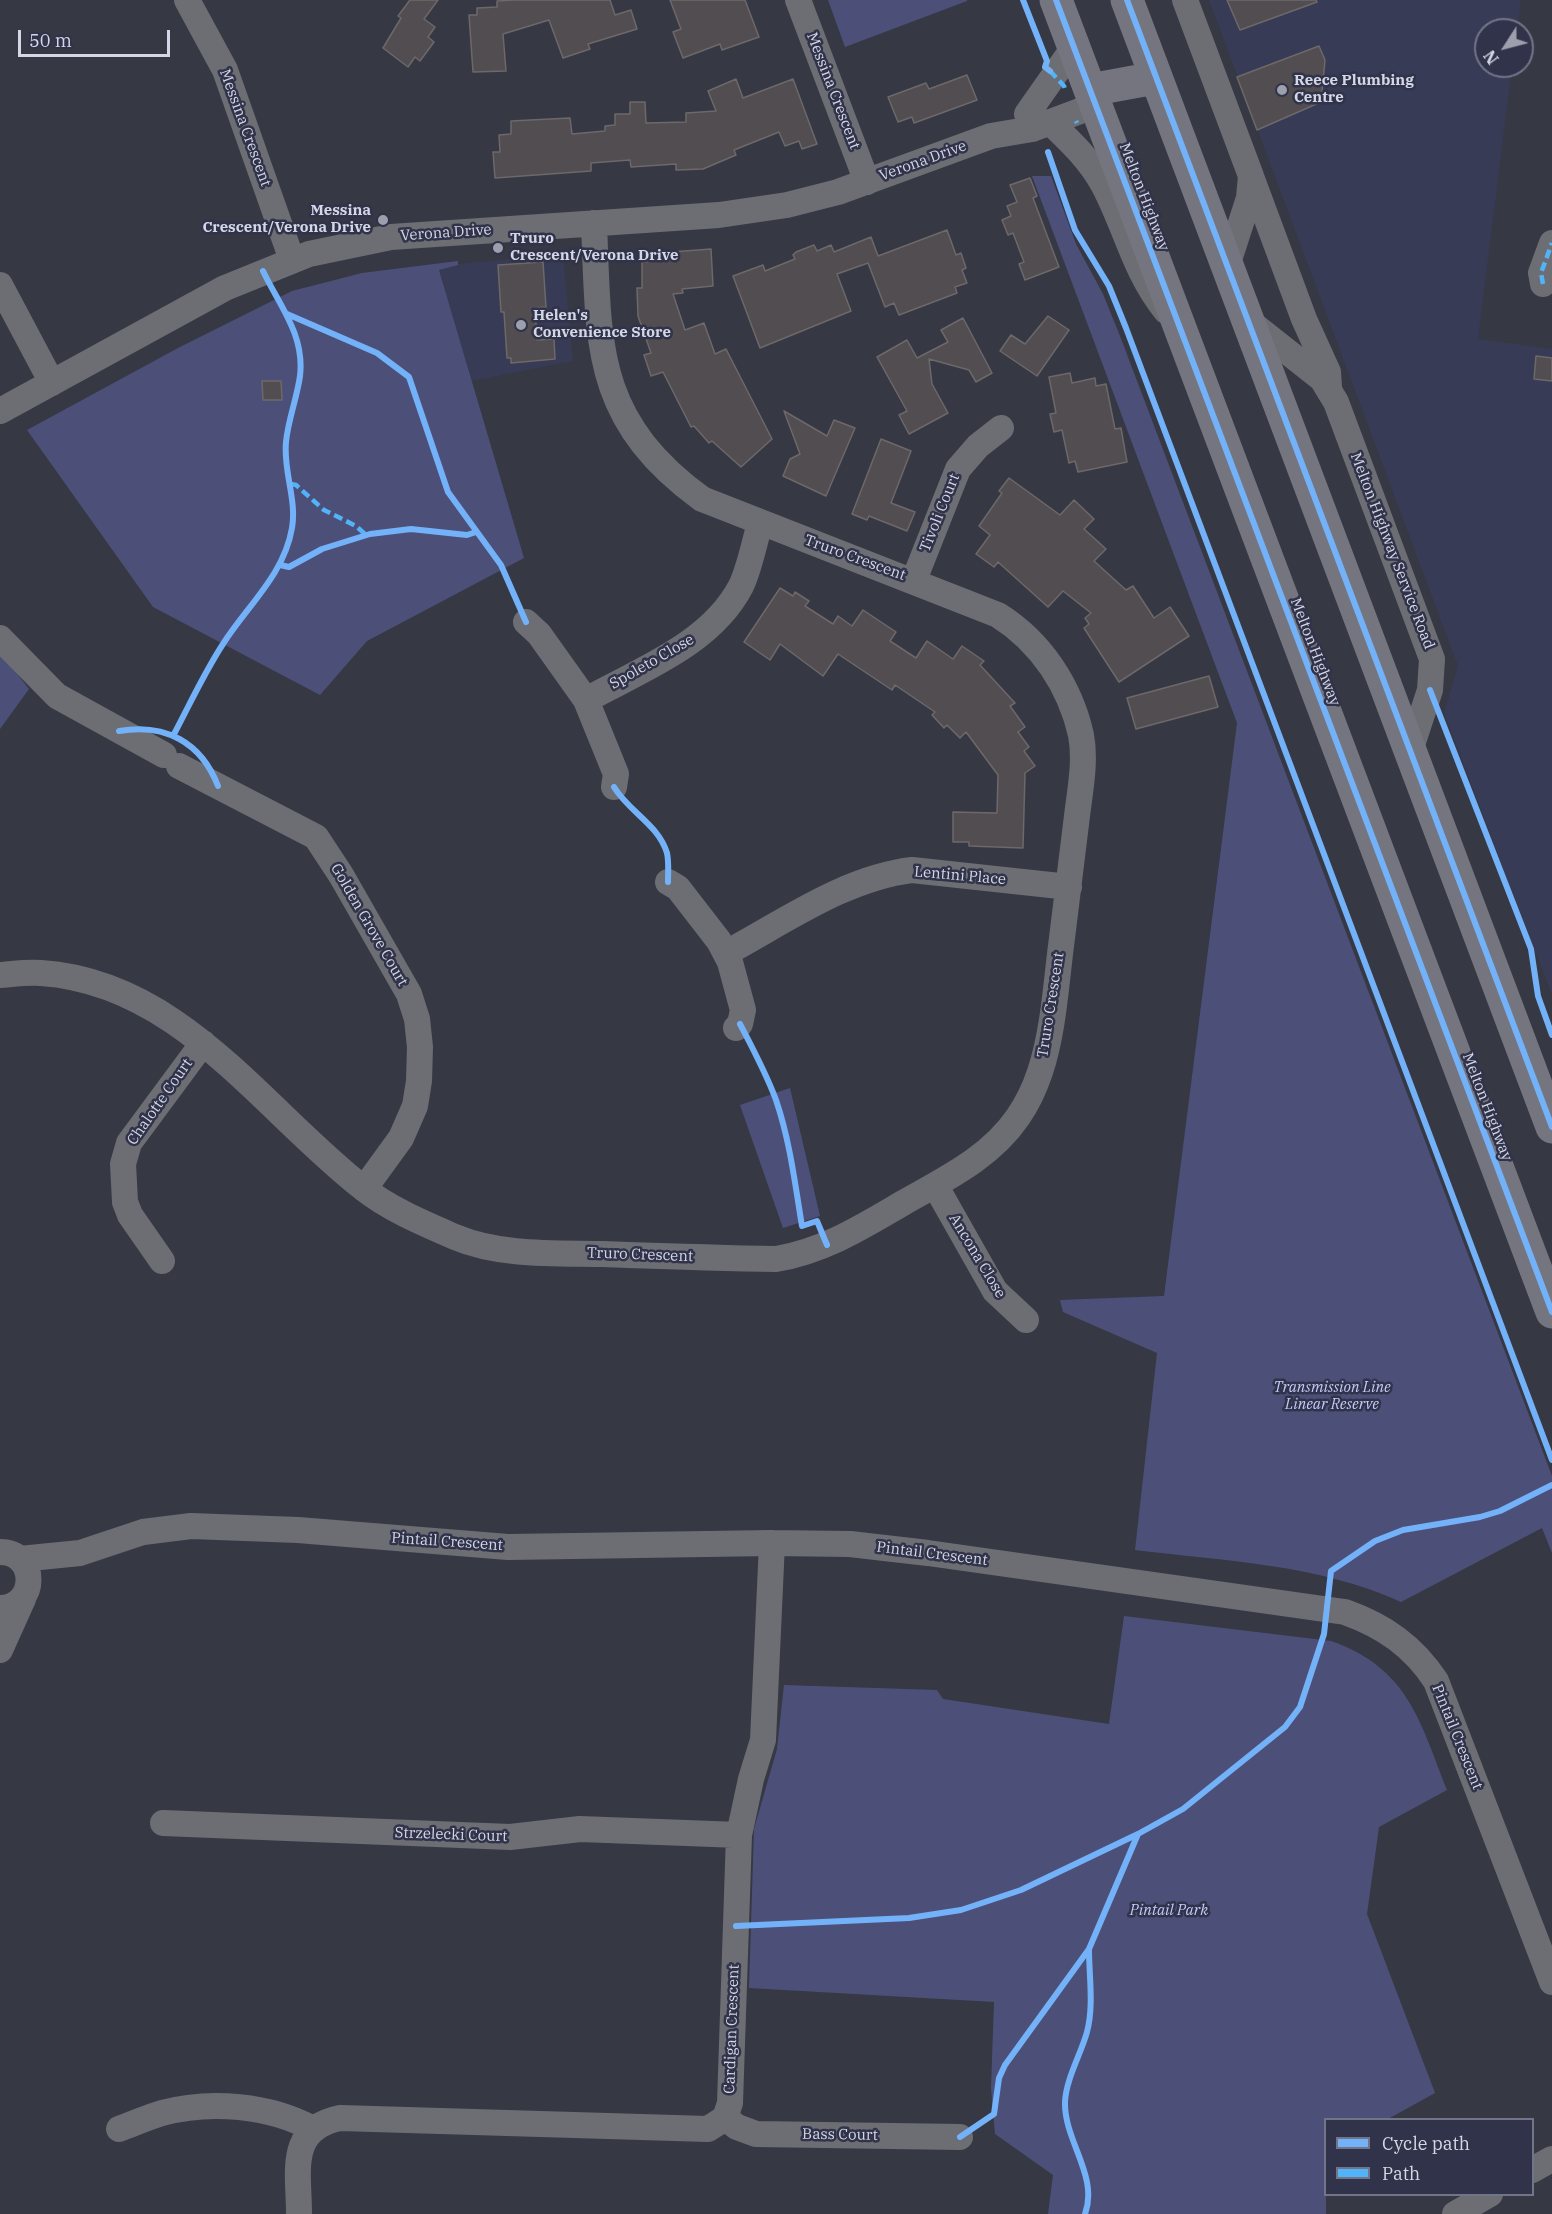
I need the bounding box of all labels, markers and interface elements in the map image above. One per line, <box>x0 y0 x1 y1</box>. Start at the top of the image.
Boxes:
scale bar <box>21 18 172 56</box>
north arrow <box>1474 18 1534 78</box>
text: 50 m <box>29 29 72 52</box>
street label: Messina Crescent <box>802 30 864 152</box>
text: N <box>1479 46 1503 68</box>
street label: Messina Crescent <box>215 67 275 189</box>
place label: Reece Plumbing Centre <box>1294 72 1414 107</box>
marker: Reece Plumbing Centre <box>1275 83 1289 97</box>
street label: Verona Drive <box>877 137 969 185</box>
street label: Melton Highway <box>1115 141 1173 253</box>
place label: Messina Crescent/Verona Drive <box>202 202 371 237</box>
marker: Messina Crescent/Verona Drive <box>376 213 390 227</box>
street label: Verona Drive <box>400 221 492 245</box>
place label: Truro Crescent/Verona Drive <box>510 230 679 265</box>
marker: Truro Crescent/Verona Drive <box>491 241 505 255</box>
place label: Helen's Convenience Store <box>533 307 671 342</box>
marker: Helen's Convenience Store <box>514 318 528 332</box>
street label: Melton Highway Service Road <box>1346 450 1438 652</box>
street label: Tivoli Court <box>916 471 964 555</box>
street label: Truro Crescent <box>802 531 908 585</box>
street label: Melton Highway <box>1286 596 1344 708</box>
street label: Spoleto Close <box>607 631 697 693</box>
street label: Golden Grove Court <box>327 860 411 990</box>
street label: Lentini Place <box>913 863 1007 889</box>
street label: Truro Crescent <box>1034 951 1068 1059</box>
street label: Melton Highway <box>1458 1051 1516 1163</box>
street label: Chalotte Court <box>123 1055 197 1149</box>
street label: Ancona Close <box>945 1211 1009 1301</box>
street label: Truro Crescent <box>587 1244 693 1266</box>
park label: Transmission Line Linear Reserve <box>1273 1379 1391 1414</box>
street label: Pintail Crescent <box>391 1529 503 1555</box>
street label: Pintail Crescent <box>875 1538 989 1570</box>
street label: Pintail Crescent <box>1428 1682 1486 1792</box>
street label: Strzelecki Court <box>394 1824 508 1846</box>
park label: Pintail Park <box>1130 1902 1208 1920</box>
street label: Cardigan Crescent <box>721 1964 743 2094</box>
legend <box>1324 2118 1534 2196</box>
street label: Bass Court <box>802 2125 878 2145</box>
text: Cycle path <box>1382 2132 1470 2155</box>
text: Path <box>1382 2162 1420 2185</box>

